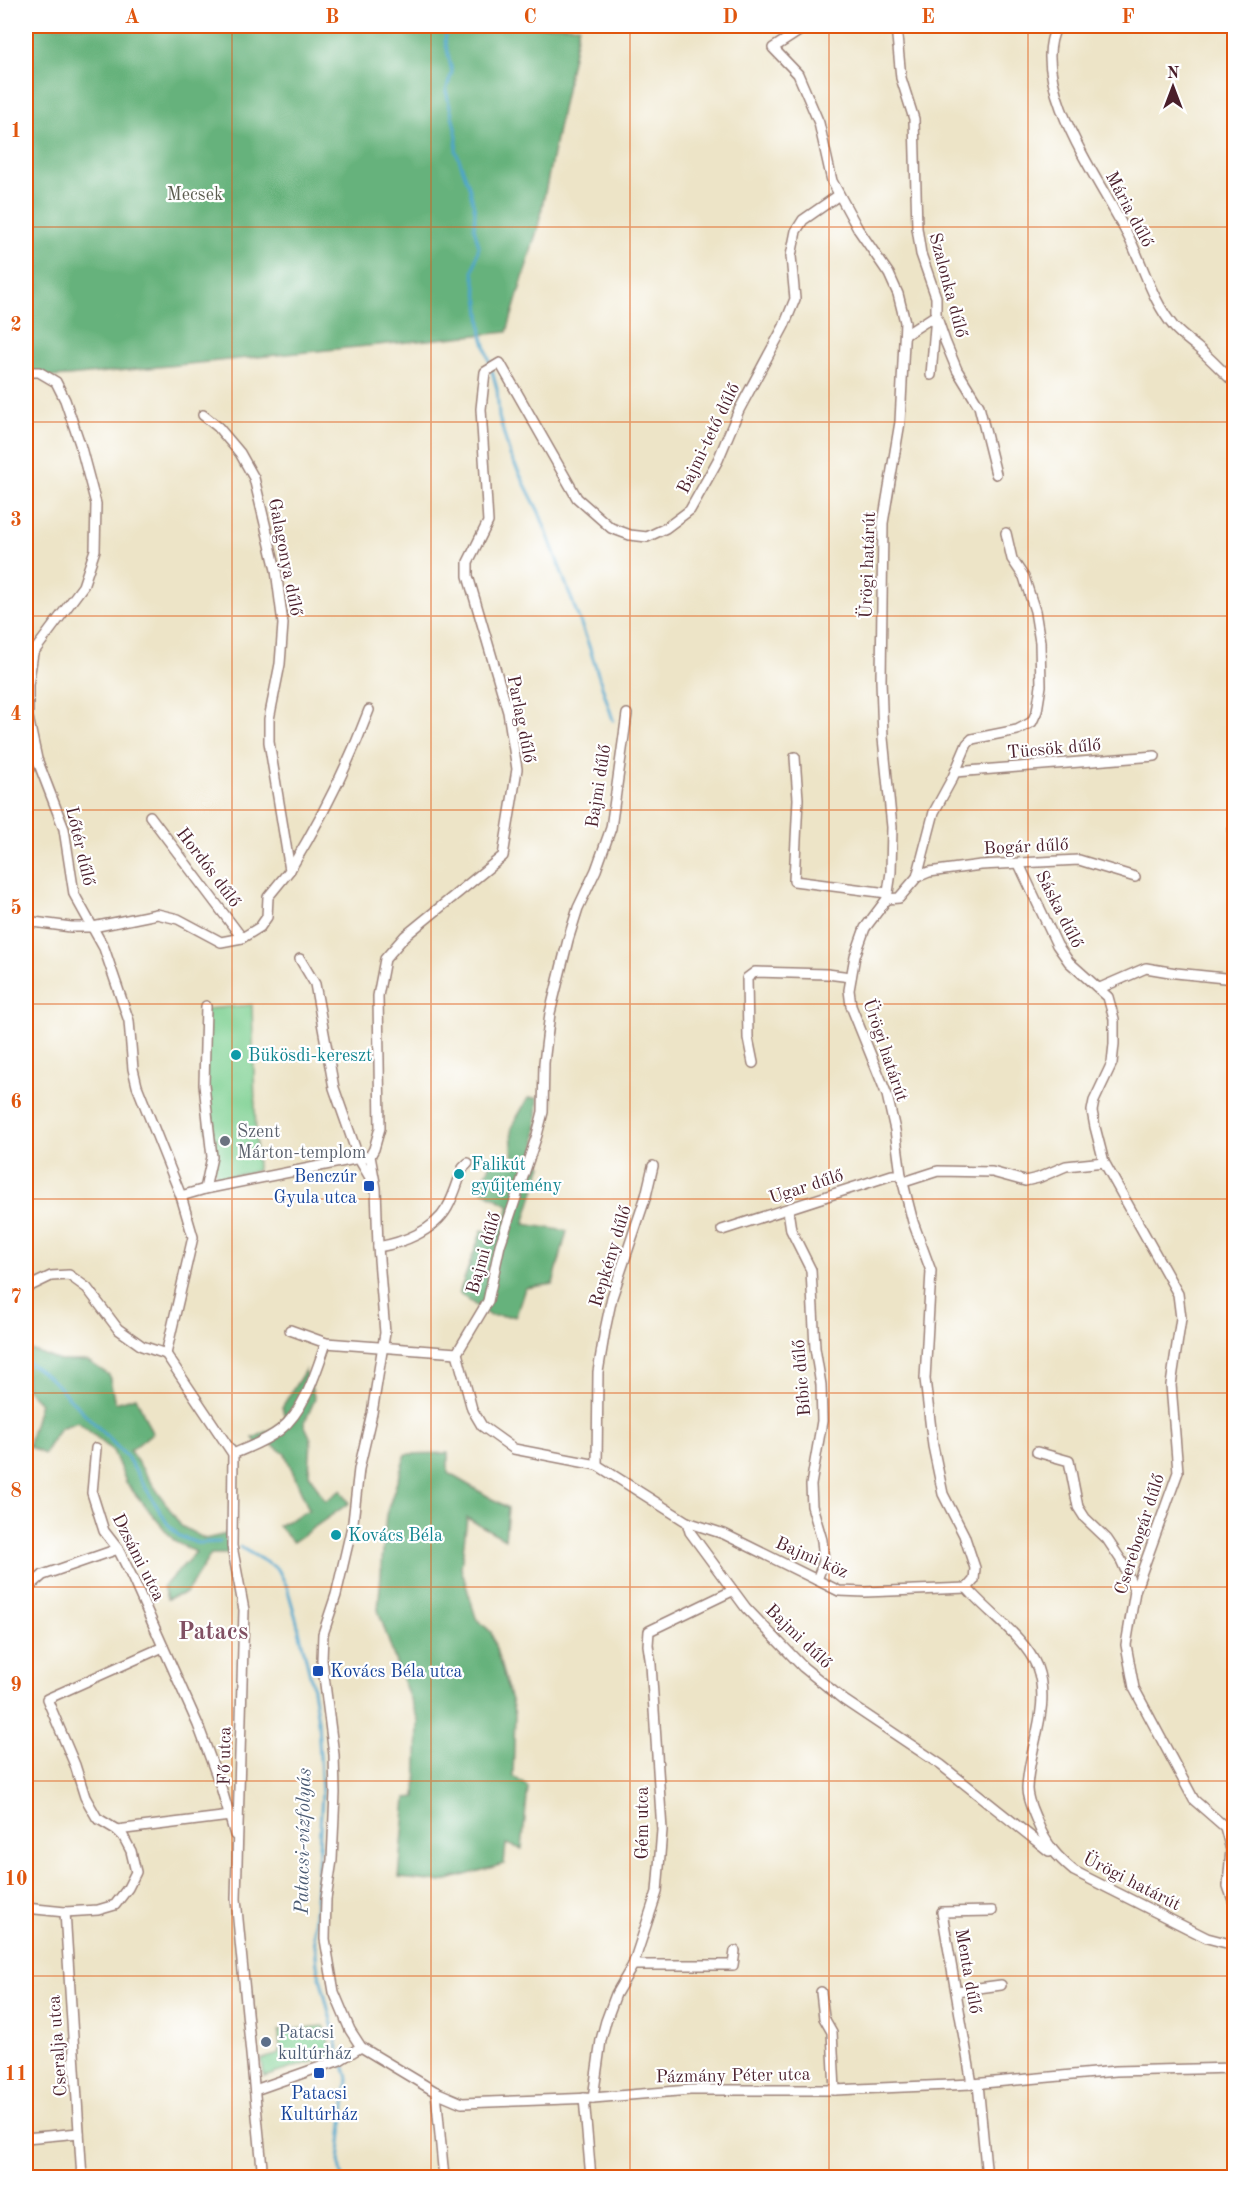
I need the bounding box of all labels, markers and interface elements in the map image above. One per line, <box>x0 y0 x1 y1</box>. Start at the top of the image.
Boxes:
text: A <box>124 8 140 28</box>
text: B <box>325 8 339 28</box>
text: C <box>523 8 537 28</box>
text: D <box>722 8 738 28</box>
text: E <box>921 8 935 28</box>
text: F <box>1121 8 1135 28</box>
north arrow <box>1143 57 1203 117</box>
text: N <box>1167 66 1180 82</box>
text: 1 <box>10 122 22 142</box>
street label: Mária dűlő <box>1102 169 1157 250</box>
park label: Mecsek <box>167 186 223 204</box>
street label: Szalonka dűlő <box>925 231 971 340</box>
text: 2 <box>10 316 22 336</box>
street label: Bajmi-tető dűlő <box>674 380 743 497</box>
street label: Galagonya dűlő <box>265 497 305 618</box>
text: 3 <box>10 511 22 531</box>
street label: Ürögi határút <box>853 511 879 619</box>
street label: Parlag dűlő <box>504 674 538 765</box>
text: 4 <box>10 705 22 725</box>
street label: Tücsök dűlő <box>1006 736 1102 762</box>
street label: Bajmi dűlő <box>584 743 614 829</box>
street label: Lőtér dűlő <box>62 805 98 888</box>
street label: Hordós dűlő <box>173 824 244 911</box>
street label: Bogár dűlő <box>983 836 1069 858</box>
street label: Sáska dűlő <box>1032 868 1086 951</box>
text: 5 <box>10 898 22 919</box>
street label: Ürögi határút <box>859 995 915 1104</box>
place label: Bükösdi-kereszt <box>248 1047 372 1065</box>
marker: Bükösdi-kereszt <box>229 1048 243 1062</box>
text: 6 <box>10 1093 22 1113</box>
place label: Szent Márton-templom <box>237 1123 366 1162</box>
marker: Szent Márton-templom <box>218 1134 232 1148</box>
place label: Falikút gyűjtemény <box>471 1156 563 1195</box>
street label: Ugar dűlő <box>767 1166 846 1207</box>
marker: Falikút gyűjtemény <box>452 1167 466 1181</box>
place label: Benczúr Gyula utca <box>273 1168 358 1207</box>
marker: Benczúr Gyula utca <box>362 1179 376 1193</box>
street label: Repkény dűlő <box>587 1203 635 1309</box>
street label: Bajmi dűlő <box>464 1210 504 1296</box>
text: 7 <box>10 1288 22 1308</box>
street label: Bíbic dűlő <box>790 1339 814 1417</box>
street label: Cserebogár dűlő <box>1112 1472 1168 1597</box>
text: 8 <box>10 1482 22 1502</box>
street label: Dzsámi utca <box>108 1511 168 1604</box>
place label: Kovács Béla <box>348 1527 443 1545</box>
marker: Kovács Béla <box>329 1528 343 1542</box>
street label: Bajmi köz <box>773 1534 851 1582</box>
street label: Bajmi dűlő <box>762 1601 835 1672</box>
district label: Patacs <box>178 1621 248 1645</box>
place label: Kovács Béla utca <box>330 1663 463 1681</box>
marker: Kovács Béla utca <box>311 1664 325 1678</box>
text: 9 <box>10 1676 22 1696</box>
street label: Fő utca <box>215 1726 235 1786</box>
water label: Patacsi-vízfolyás <box>293 1768 315 1916</box>
street label: Gém utca <box>634 1786 652 1860</box>
street label: Ürögi határút <box>1080 1846 1185 1914</box>
text: 10 <box>4 1870 28 1890</box>
street label: Menta dűlő <box>952 1927 984 2015</box>
street label: Cseralja utca <box>45 1995 71 2097</box>
place label: Patacsi kultúrház <box>278 2024 352 2063</box>
marker: Patacsi kultúrház <box>259 2035 273 2049</box>
text: 11 <box>4 2065 28 2085</box>
marker: Patacsi Kultúrház <box>312 2066 326 2080</box>
street label: Pázmány Péter utca <box>655 2066 811 2086</box>
place label: Patacsi Kultúrház <box>280 2085 358 2124</box>

